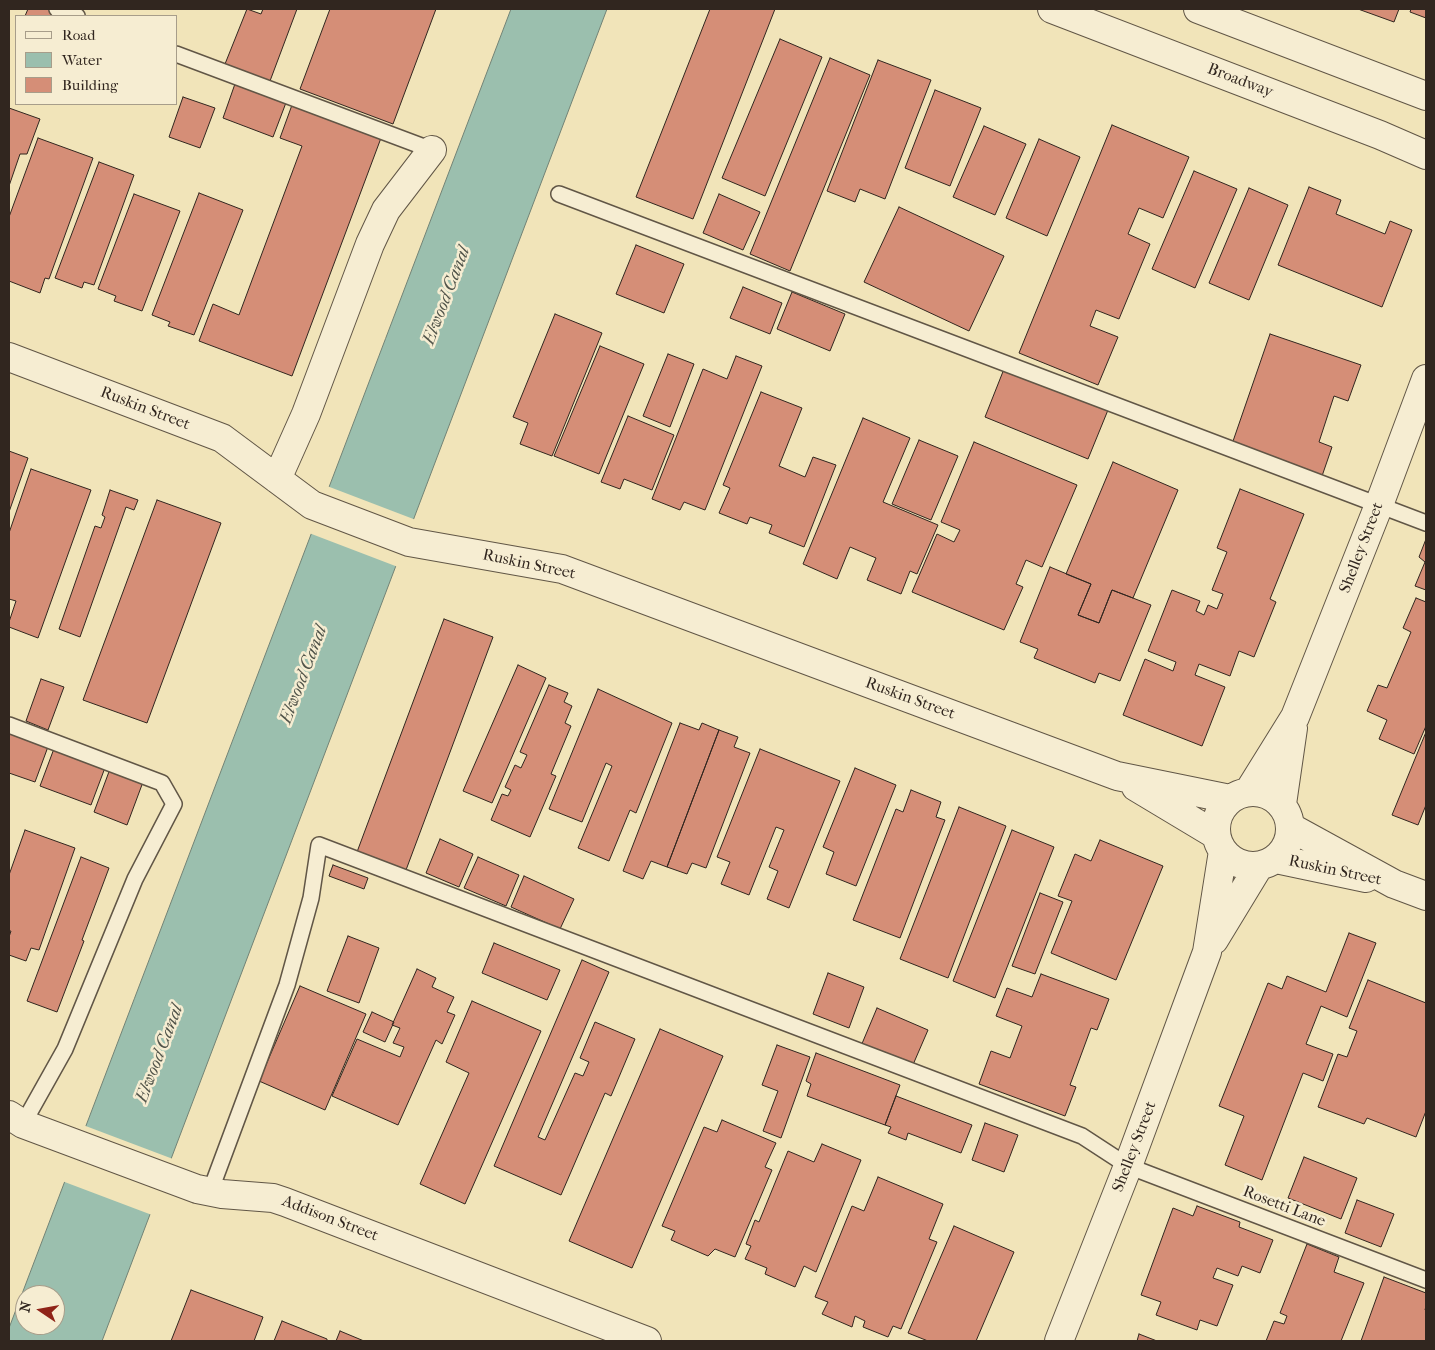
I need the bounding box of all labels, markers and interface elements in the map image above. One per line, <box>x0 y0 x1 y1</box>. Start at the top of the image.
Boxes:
legend <box>15 15 178 105</box>
text: Road <box>62 26 95 44</box>
text: Water <box>62 51 102 69</box>
street label: Broadway <box>1205 60 1275 102</box>
text: Building <box>62 76 118 94</box>
water label: Elwood Canal <box>418 244 476 348</box>
street label: Ruskin Street <box>98 383 192 435</box>
street label: Shelley Street <box>1336 500 1388 596</box>
street label: Ruskin Street <box>481 546 577 584</box>
water label: Elwood Canal <box>275 623 333 727</box>
street label: Ruskin Street <box>862 674 958 724</box>
street label: Ruskin Street <box>1287 852 1383 890</box>
water label: Elwood Canal <box>131 1002 189 1106</box>
street label: Shelley Street <box>1109 1099 1161 1195</box>
street label: Rosetti Lane <box>1240 1182 1328 1232</box>
street label: Addison Street <box>279 1192 381 1246</box>
north arrow <box>15 1285 65 1335</box>
text: N <box>16 1300 35 1314</box>

